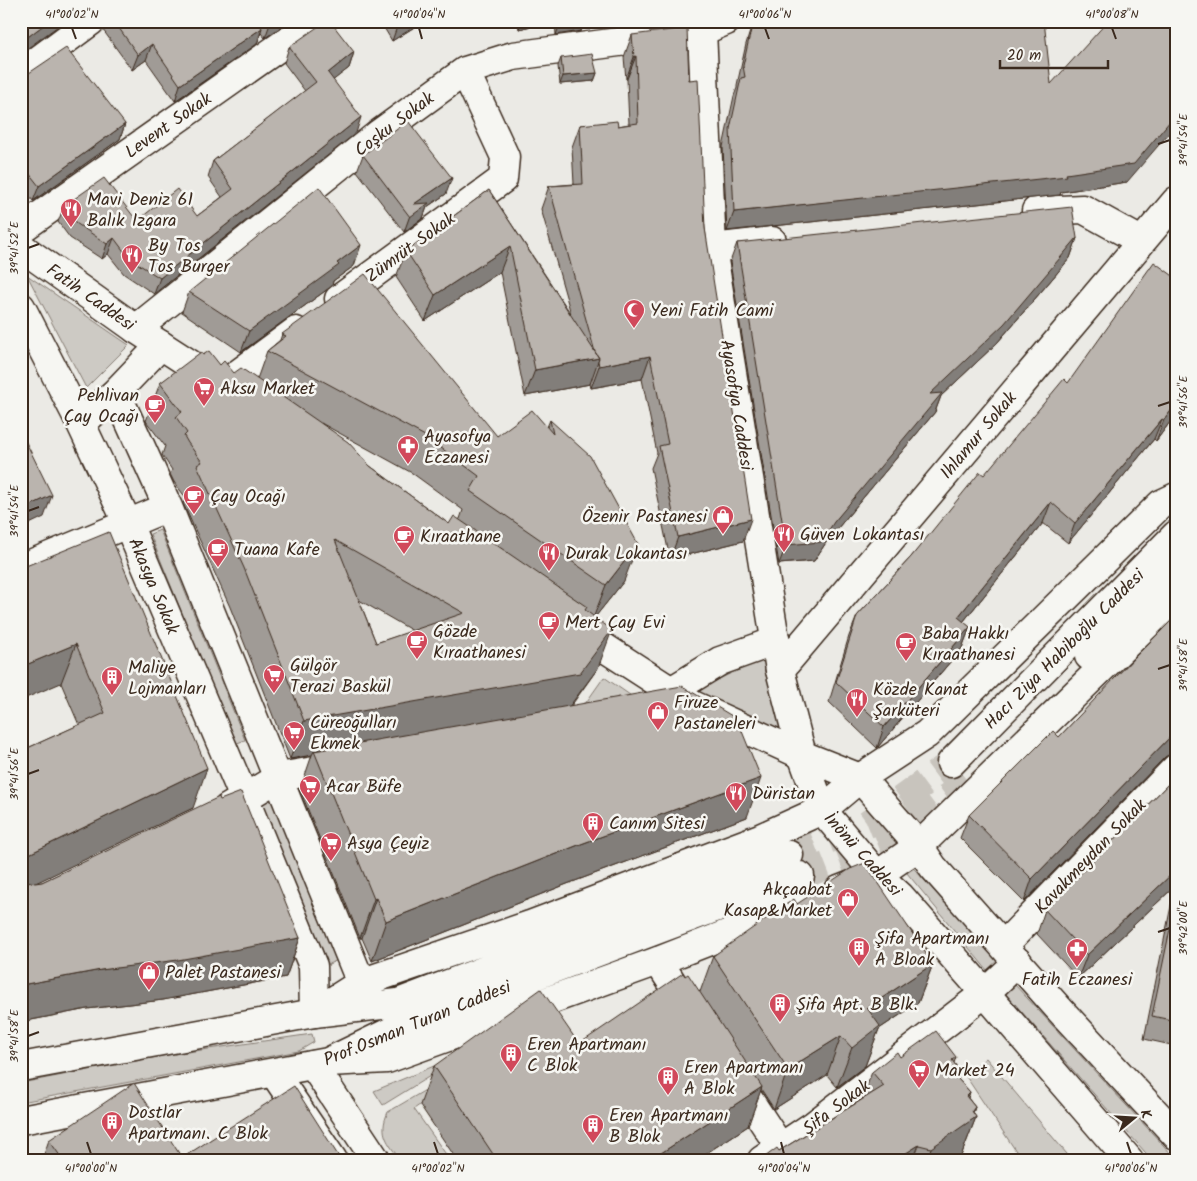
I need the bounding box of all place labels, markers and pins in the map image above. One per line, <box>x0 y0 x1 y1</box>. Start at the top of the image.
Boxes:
place label: Mavi Deniz 61 Balık Izgara <box>87 186 193 236</box>
restaurant icon: Mavi Deniz 61 Balık Izgara <box>59 197 83 228</box>
place label: By Tos Tos Burger <box>148 232 230 282</box>
restaurant icon: By Tos Tos Burger <box>120 243 144 274</box>
place label: Yeni Fatih Cami <box>650 297 774 326</box>
mosque icon: Yeni Fatih Cami <box>622 298 646 329</box>
place label: Aksu Market <box>220 375 316 404</box>
supermarket icon: Aksu Market <box>192 376 216 407</box>
place label: Pehlivan Çay Ocağı <box>63 382 139 432</box>
cafe icon: Pehlivan Çay Ocağı <box>143 393 167 424</box>
place label: Ayasofya Eczanesi <box>424 423 491 473</box>
pharmacy icon: Ayasofya Eczanesi <box>396 434 420 465</box>
place label: Çay Ocağı <box>210 483 286 512</box>
cafe icon: Çay Ocağı <box>182 484 206 515</box>
place label: Özenir Pastanesi <box>582 503 708 532</box>
shop icon: Özenir Pastanesi <box>711 504 735 535</box>
place label: Güven Lokantası <box>800 521 924 550</box>
restaurant icon: Güven Lokantası <box>772 522 796 553</box>
place label: Kıraathane <box>420 523 501 552</box>
cafe icon: Kıraathane <box>392 524 416 555</box>
place label: Tuana Kafe <box>234 536 320 565</box>
cafe icon: Tuana Kafe <box>206 537 230 568</box>
place label: Durak Lokantası <box>565 540 688 569</box>
restaurant icon: Durak Lokantası <box>537 541 561 572</box>
place label: Mert Çay Evi <box>565 609 666 638</box>
cafe icon: Mert Çay Evi <box>537 610 561 641</box>
place label: Gözde Kıraathanesi <box>433 618 527 668</box>
place label: Baba Hakkı Kıraathanesi <box>922 620 1016 670</box>
cafe icon: Gözde Kıraathanesi <box>405 629 429 660</box>
cafe icon: Baba Hakkı Kıraathanesi <box>894 631 918 662</box>
place label: Gülgör Terazi Baskül <box>290 652 391 702</box>
place label: Maliye Lojmanları <box>128 654 206 704</box>
supermarket icon: Gülgör Terazi Baskül <box>262 663 286 694</box>
building icon: Maliye Lojmanları <box>100 665 124 696</box>
place label: Közde Kanat Şarküteri <box>873 676 969 726</box>
restaurant icon: Közde Kanat Şarküteri <box>845 687 869 718</box>
place label: Firuze Pastaneleri <box>674 689 756 739</box>
shop icon: Firuze Pastaneleri <box>646 700 670 731</box>
place label: Cüreoğulları Ekmek <box>310 709 397 759</box>
supermarket icon: Cüreoğulları Ekmek <box>282 720 306 751</box>
place label: Acar Büfe <box>326 773 402 802</box>
supermarket icon: Acar Büfe <box>298 774 322 805</box>
place label: Düristan <box>752 780 815 809</box>
restaurant icon: Düristan <box>724 781 748 812</box>
place label: Canım Sitesi <box>609 810 706 839</box>
building icon: Canım Sitesi <box>581 811 605 842</box>
place label: Asya Çeyiz <box>347 830 429 859</box>
supermarket icon: Asya Çeyiz <box>319 831 343 862</box>
place label: Akçaabat Kasap&Market <box>723 876 833 926</box>
shop icon: Akçaabat Kasap&Market <box>836 887 860 918</box>
place label: Şifa Apartmanı A Bloak <box>875 925 989 975</box>
building icon: Şifa Apartmanı A Bloak <box>847 936 871 967</box>
pharmacy icon: Fatih Eczanesi <box>1065 937 1089 968</box>
place label: Palet Pastanesi <box>165 959 282 988</box>
shop icon: Palet Pastanesi <box>137 960 161 991</box>
place label: Fatih Eczanesi <box>1022 966 1133 995</box>
place label: Şifa Apt. B Blk. <box>796 991 918 1020</box>
building icon: Şifa Apt. B Blk. <box>768 992 792 1023</box>
place label: Eren Apartmanı C Blok <box>527 1031 646 1081</box>
building icon: Eren Apartmanı C Blok <box>499 1042 523 1073</box>
place label: Eren Apartmanı A Blok <box>684 1054 803 1104</box>
place label: Market 24 <box>935 1057 1015 1086</box>
supermarket icon: Market 24 <box>907 1058 931 1089</box>
building icon: Eren Apartmanı A Blok <box>656 1065 680 1096</box>
place label: Dostlar Apartmanı. C Blok <box>128 1099 268 1149</box>
place label: Eren Apartmanı B Blok <box>609 1102 728 1152</box>
building icon: Dostlar Apartmanı. C Blok <box>100 1110 124 1141</box>
building icon: Eren Apartmanı B Blok <box>581 1113 605 1144</box>

